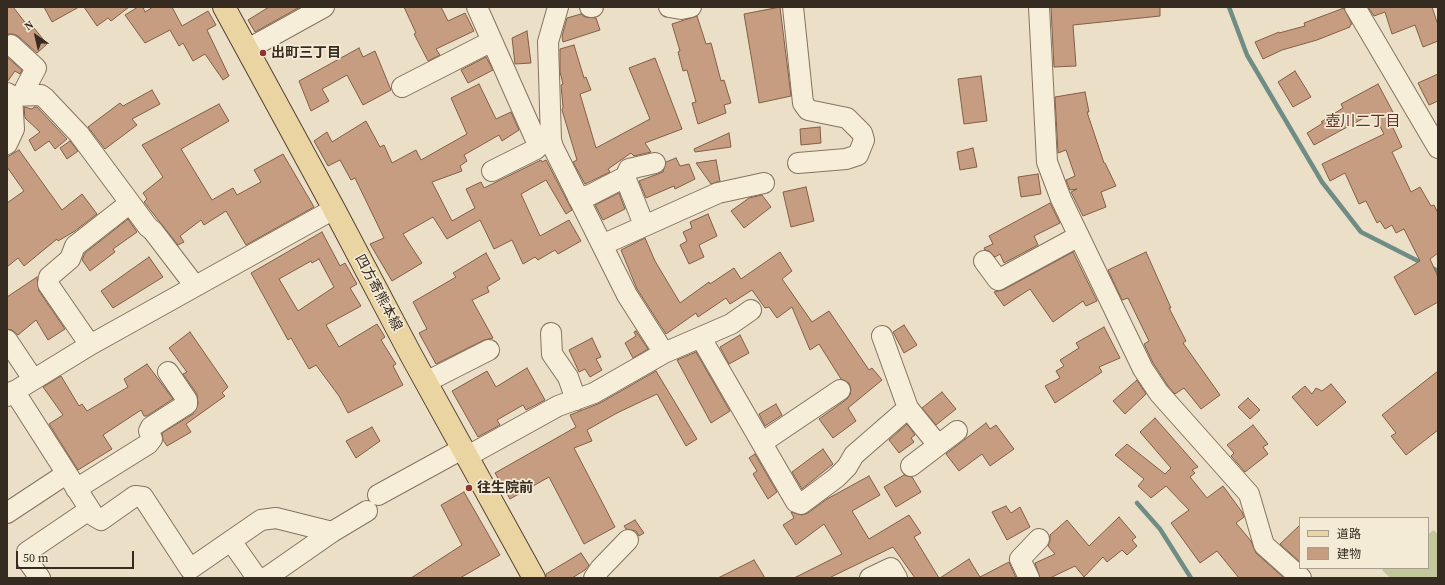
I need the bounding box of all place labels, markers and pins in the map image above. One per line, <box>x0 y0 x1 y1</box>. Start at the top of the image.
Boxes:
place label: 出町三丁目 <box>271 45 341 61</box>
marker: 出町三丁目 <box>258 48 268 58</box>
place label: 往生院前 <box>477 480 533 496</box>
marker: 往生院前 <box>464 483 474 493</box>

